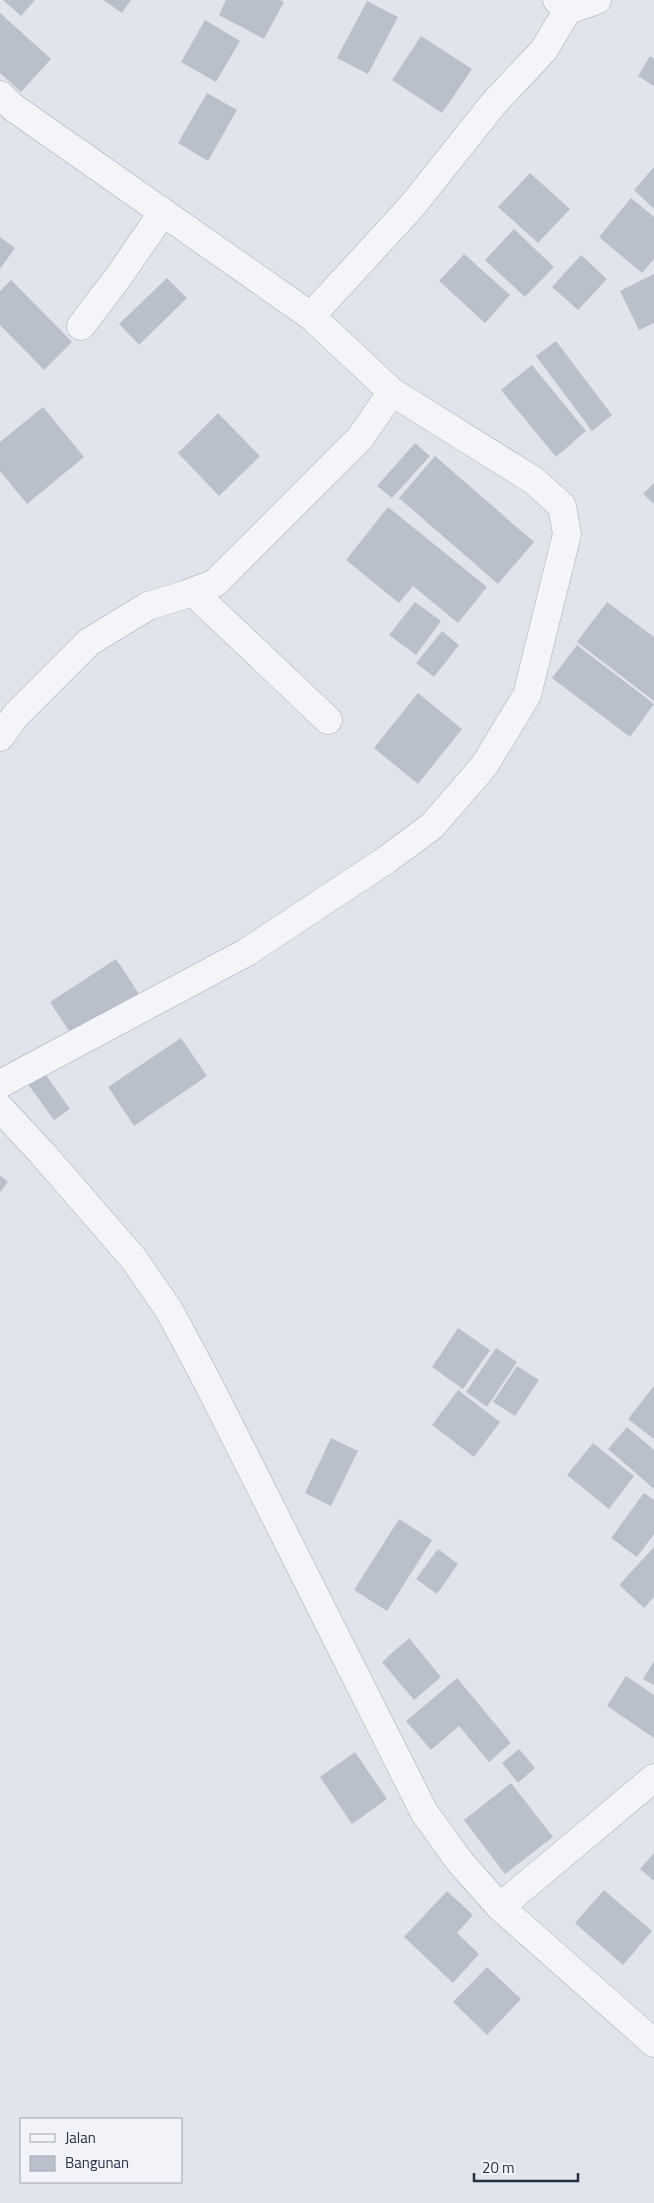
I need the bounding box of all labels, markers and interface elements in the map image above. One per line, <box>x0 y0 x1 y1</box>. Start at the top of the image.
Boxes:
legend <box>20 2118 182 2183</box>
text: Jalan <box>65 2126 96 2149</box>
scale bar <box>474 2150 578 2182</box>
text: Bangunan <box>65 2151 129 2174</box>
text: 20 m <box>482 2156 515 2179</box>

